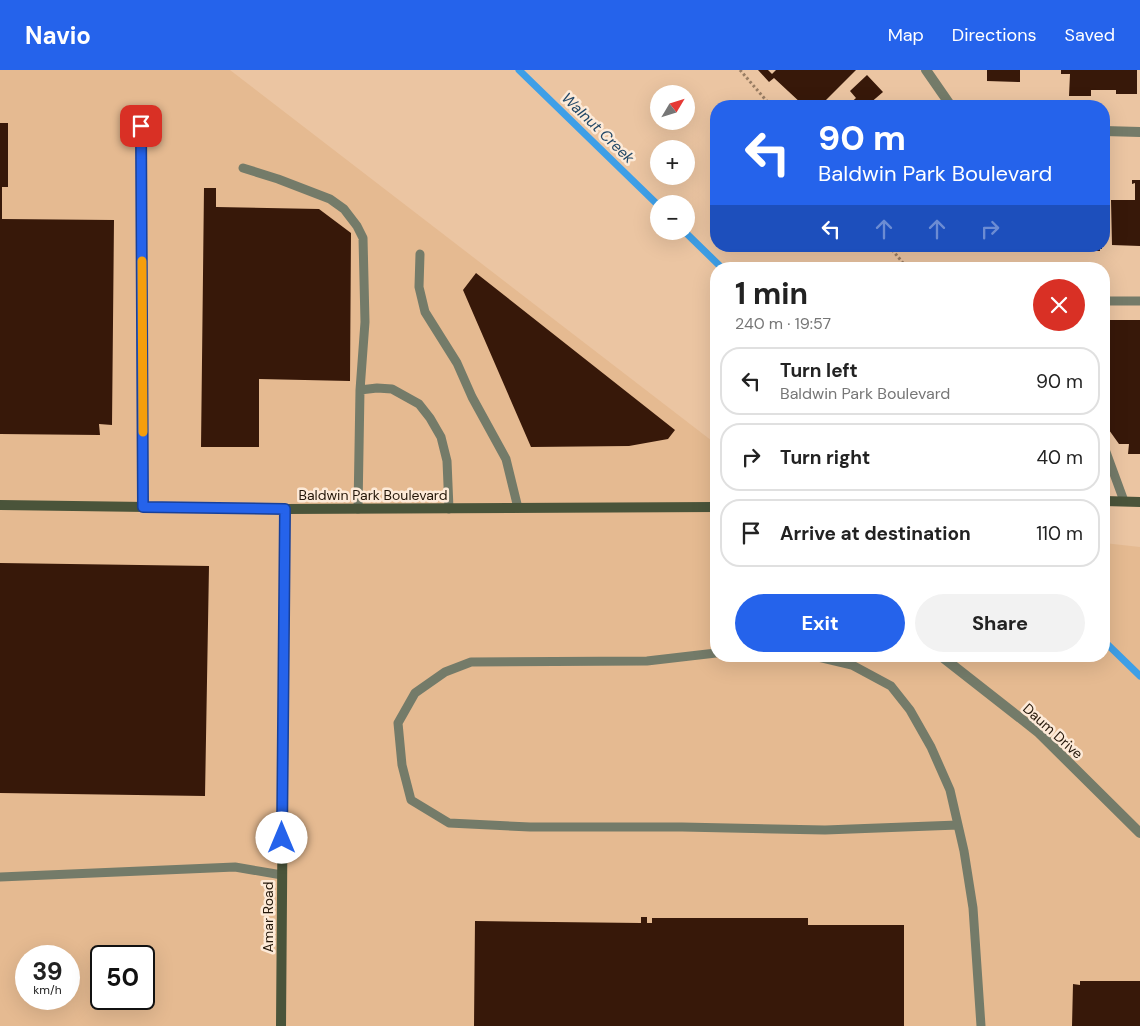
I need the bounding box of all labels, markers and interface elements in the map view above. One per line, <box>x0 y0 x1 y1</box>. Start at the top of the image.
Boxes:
text: Navio <box>25 20 91 51</box>
text: Map <box>888 23 924 47</box>
text: Directions <box>952 23 1037 47</box>
text: Saved <box>1065 23 1115 47</box>
north arrow <box>650 85 695 130</box>
map controls <box>650 85 695 240</box>
water label: Walnut Creek <box>557 88 639 168</box>
pin <box>120 105 162 147</box>
icon: arrive <box>127 112 155 140</box>
text: 90 m <box>818 115 906 161</box>
icon: left <box>735 120 800 185</box>
button: + <box>650 140 695 185</box>
text: Baldwin Park Boulevard <box>818 159 1052 188</box>
button: − <box>650 195 695 240</box>
icon: left <box>817 215 845 243</box>
icon: ahead <box>870 215 898 243</box>
icon: ahead <box>923 215 951 243</box>
icon: right <box>976 215 1004 243</box>
text: 1 min <box>735 274 808 313</box>
button: close <box>1033 279 1085 331</box>
text: 240 m · 19:57 <box>735 313 831 334</box>
text: Turn left <box>780 358 858 383</box>
icon: left <box>737 367 765 395</box>
text: 90 m <box>1036 369 1083 394</box>
text: Baldwin Park Boulevard <box>780 383 950 404</box>
icon: right <box>737 443 765 471</box>
text: Turn right <box>780 445 870 470</box>
text: 40 m <box>1036 445 1083 470</box>
street label: Baldwin Park Boulevard <box>298 486 448 504</box>
icon: arrive <box>737 519 765 547</box>
text: Arrive at destination <box>780 521 971 546</box>
text: 110 m <box>1036 521 1083 546</box>
button: Exit <box>735 594 905 652</box>
button: Share <box>915 594 1085 652</box>
street label: Daum Drive <box>1019 699 1087 763</box>
position arrow <box>255 811 307 863</box>
street label: Amar Road <box>259 882 277 952</box>
speed limit sign: 50 <box>90 945 155 1010</box>
text: 39 <box>32 955 63 988</box>
text: km/h <box>33 982 62 998</box>

